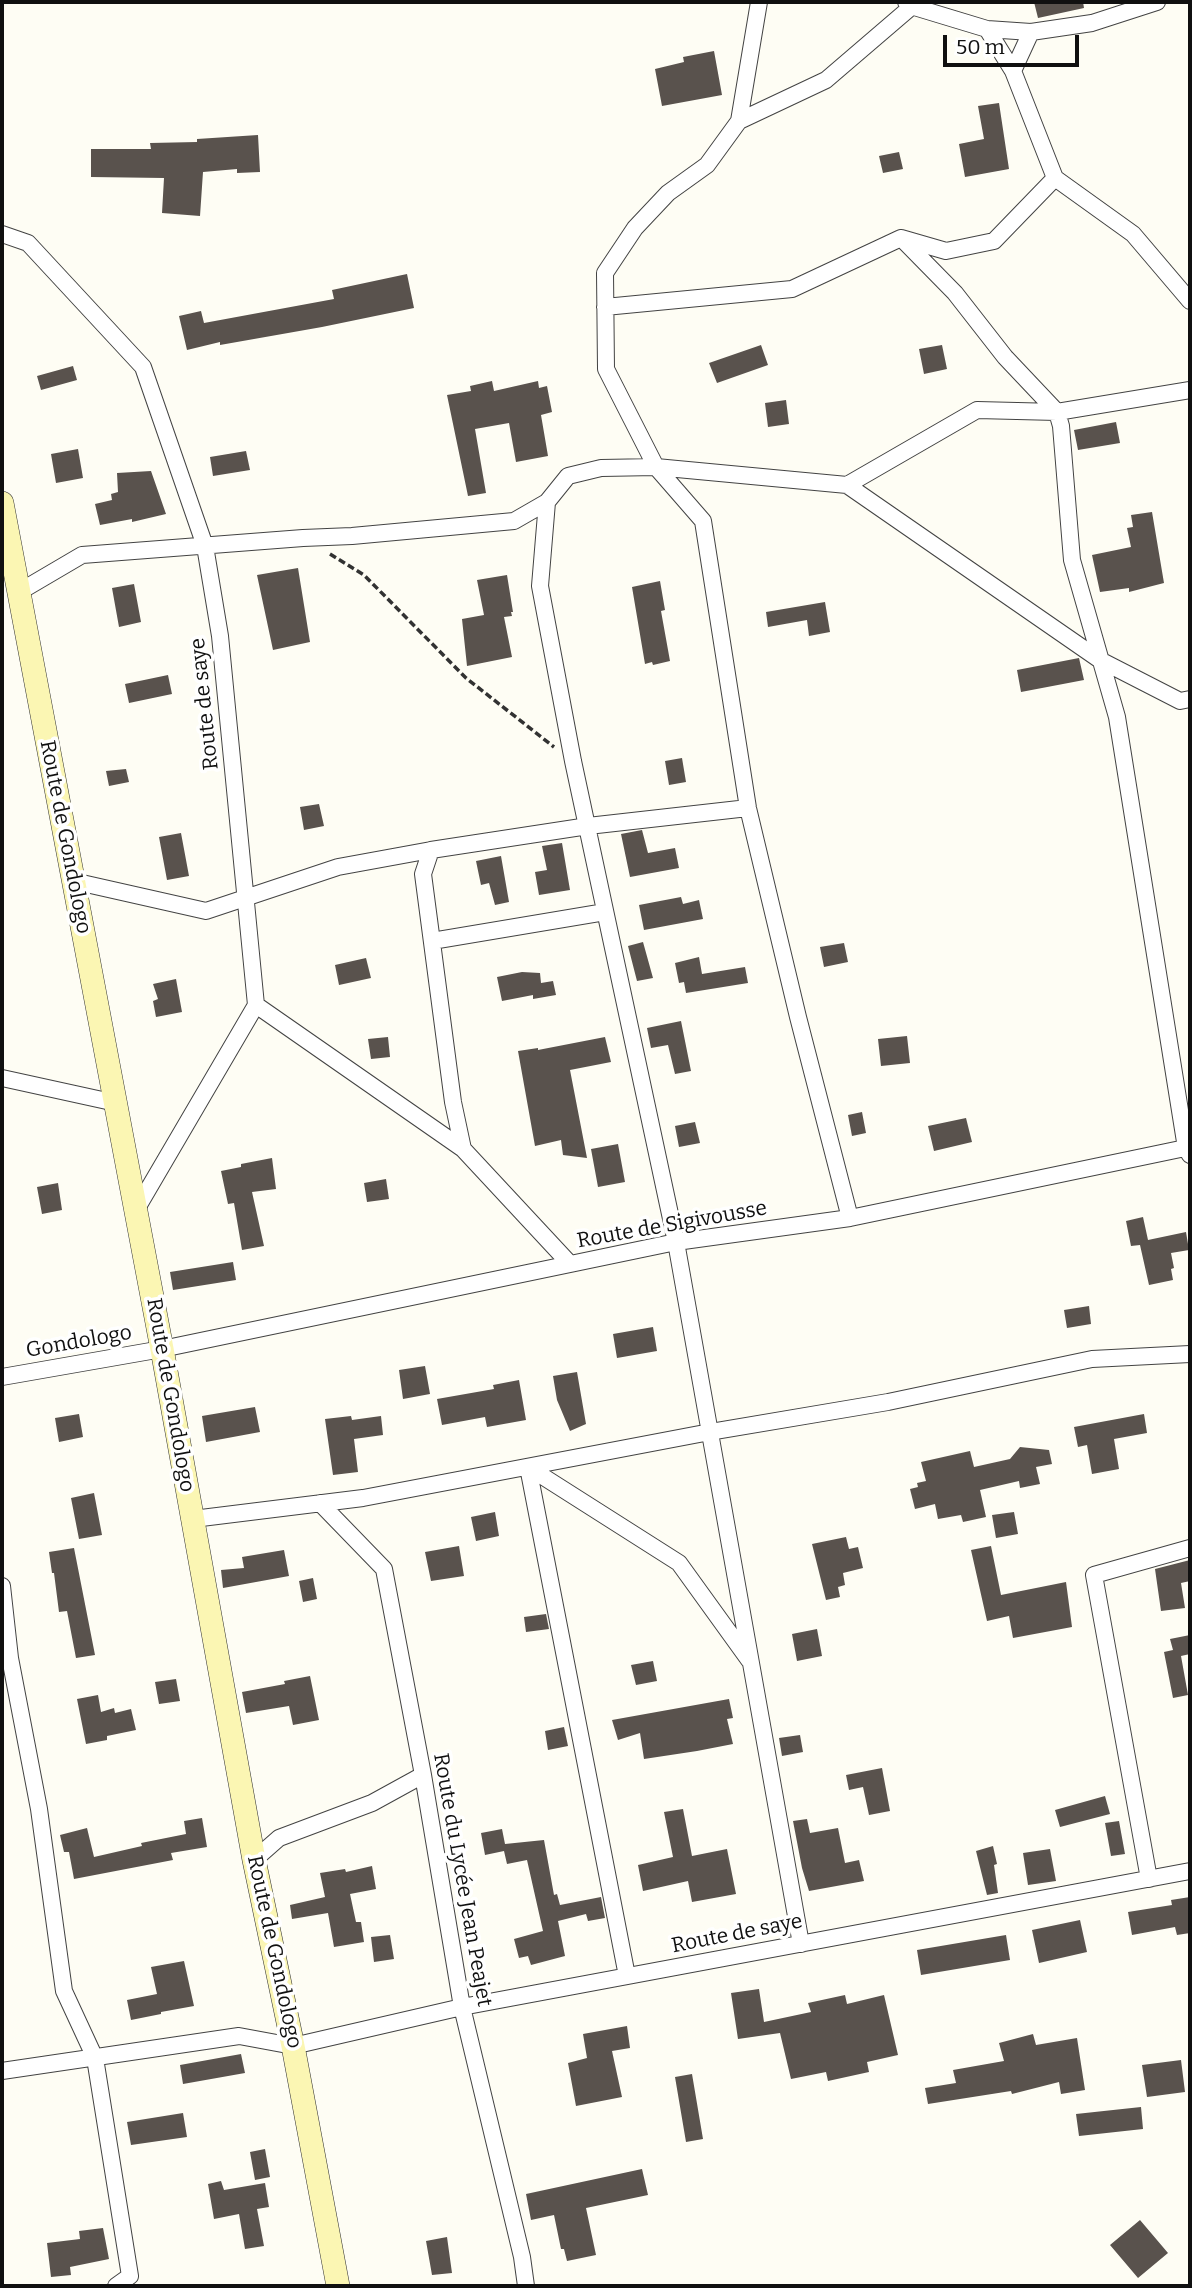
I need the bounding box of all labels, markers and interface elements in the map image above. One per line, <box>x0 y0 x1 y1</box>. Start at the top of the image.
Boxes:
scale bar <box>947 21 1084 65</box>
text: 50 m <box>956 34 1005 60</box>
street label: Route de saye <box>186 637 224 771</box>
street label: Route de Gondologo <box>34 738 96 936</box>
street label: Route de Sigivousse <box>575 1196 769 1254</box>
street label: Route de Gondologo <box>141 1296 199 1494</box>
street label: Gondologo <box>24 1320 134 1364</box>
street label: Route du Lycée Jean Peajet <box>427 1751 497 2009</box>
street label: Route de Gondologo <box>241 1853 307 2051</box>
street label: Route de saye <box>669 1909 805 1959</box>

